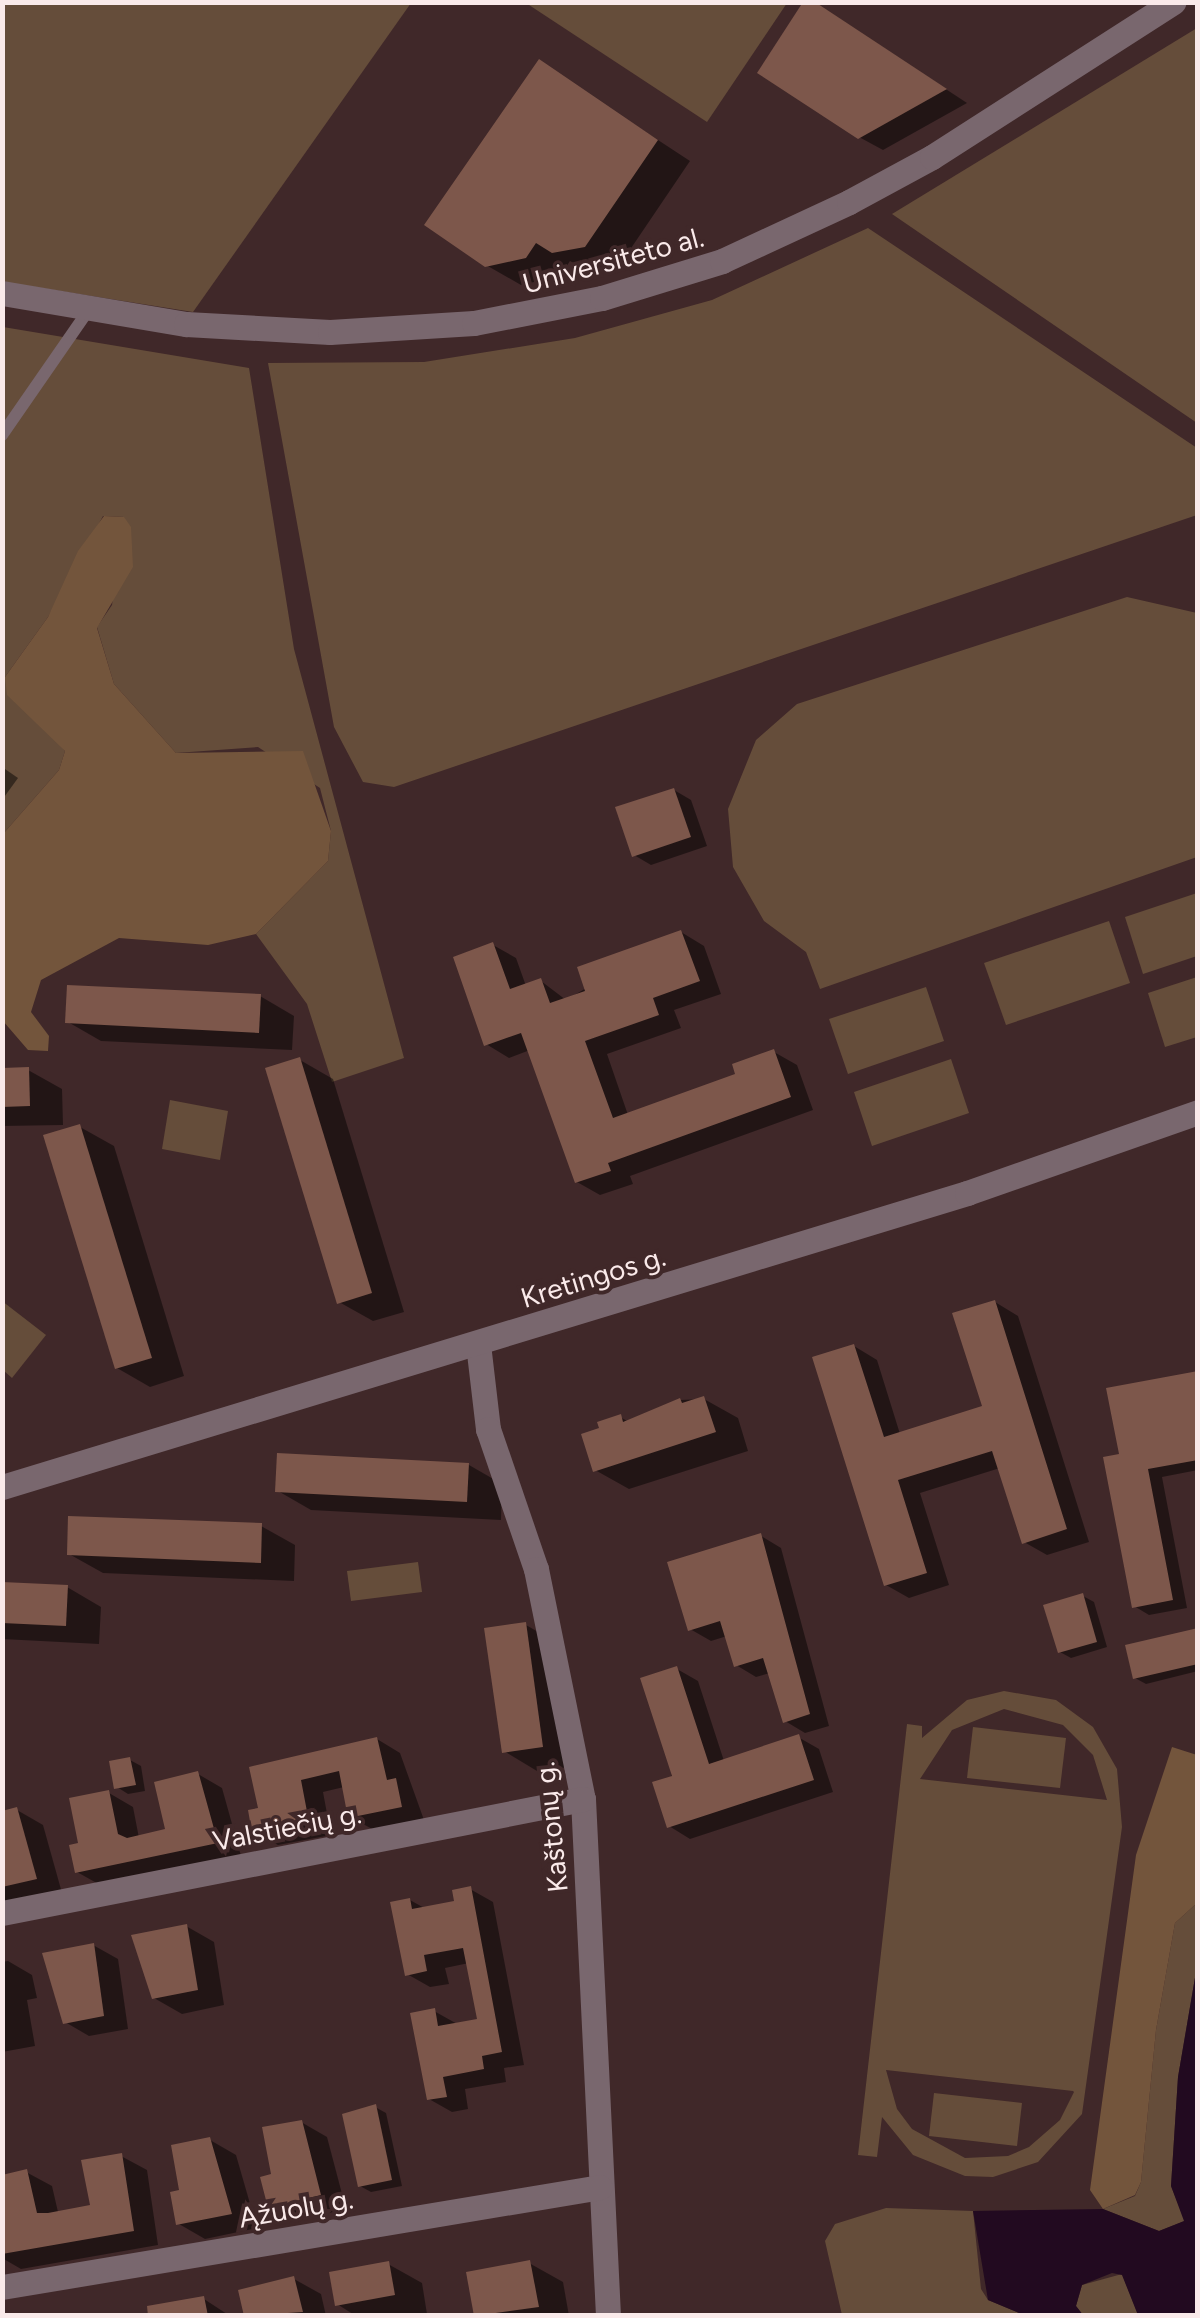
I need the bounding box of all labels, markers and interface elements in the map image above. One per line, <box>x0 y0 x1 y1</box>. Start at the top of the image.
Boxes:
street label: Universiteto al. <box>519 220 707 300</box>
street label: Kretingos g. <box>517 1239 669 1315</box>
street label: Kaštonų g. <box>527 1760 575 1894</box>
street label: Valstiečių g. <box>210 1796 364 1858</box>
street label: Ąžuolų g. <box>236 2181 356 2235</box>

